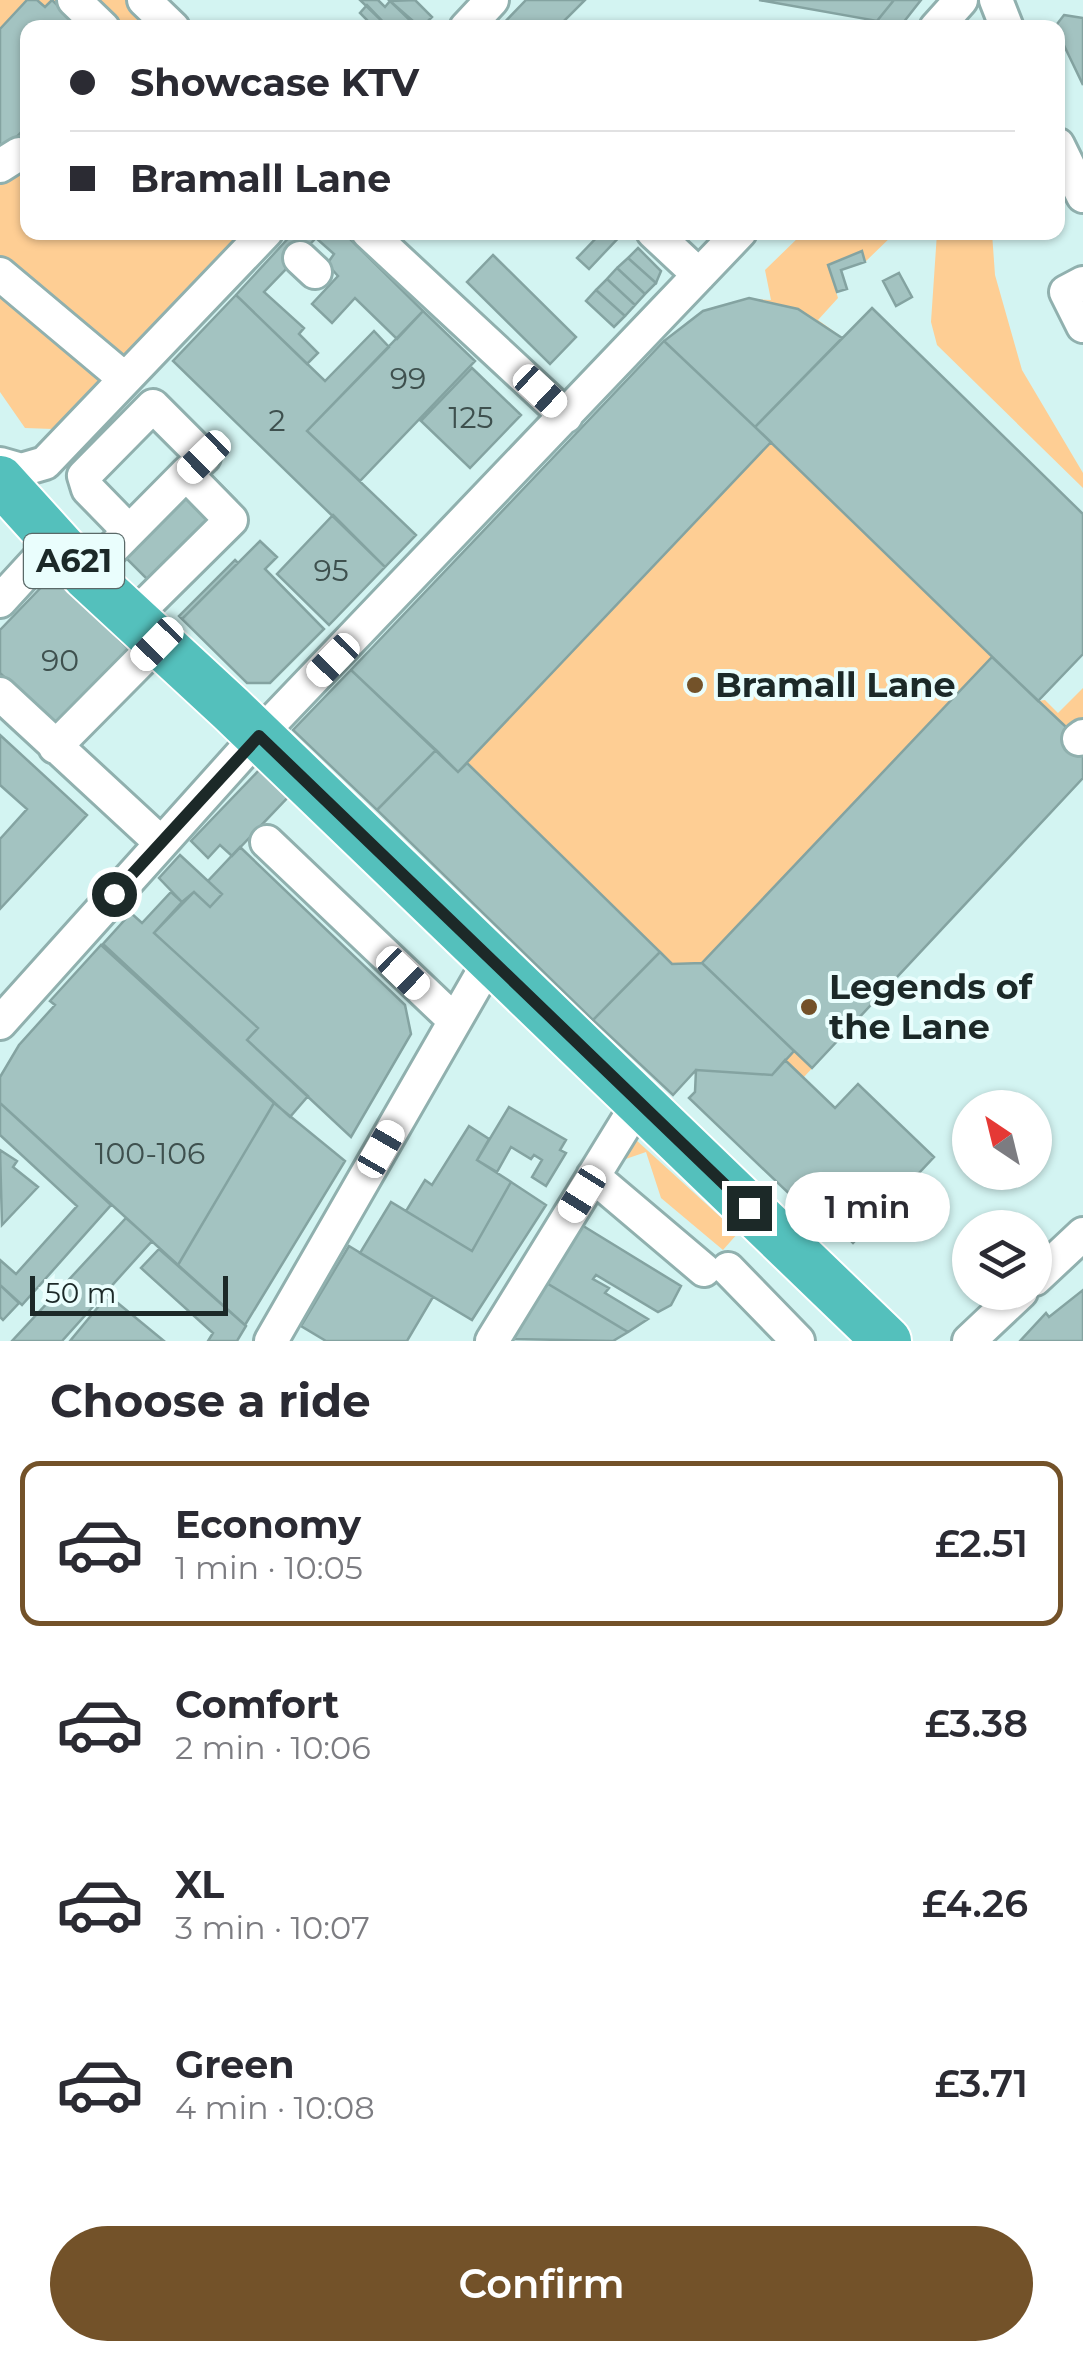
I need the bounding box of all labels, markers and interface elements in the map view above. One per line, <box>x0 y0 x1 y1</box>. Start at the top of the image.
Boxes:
text: Showcase KTV <box>130 59 419 106</box>
text: Bramall Lane <box>130 155 391 202</box>
house number: 99 <box>390 360 426 397</box>
car <box>508 360 572 422</box>
house number: 125 <box>449 399 493 436</box>
house number: 2 <box>268 402 286 439</box>
car <box>172 425 236 489</box>
road number: A621 <box>24 534 124 588</box>
house number: 95 <box>313 552 349 589</box>
car <box>125 612 189 676</box>
car <box>301 628 365 692</box>
house number: 90 <box>41 642 79 679</box>
place label: Bramall Lane <box>715 663 956 706</box>
marker: Bramall Lane <box>684 674 706 696</box>
route start <box>92 872 137 917</box>
car <box>371 941 435 1005</box>
place label: Legends of the Lane <box>829 965 1034 1048</box>
marker: Legends of the Lane <box>798 996 820 1018</box>
north arrow <box>952 1090 1052 1190</box>
map controls <box>952 1090 1052 1310</box>
car <box>353 1116 409 1182</box>
house number: 100-106 <box>95 1135 205 1172</box>
car <box>553 1161 611 1227</box>
callout: 1 min <box>784 1173 949 1243</box>
route end <box>727 1186 772 1231</box>
text: 1 min <box>825 1187 910 1226</box>
button: layers <box>952 1210 1052 1310</box>
scale bar <box>30 1271 228 1316</box>
text: 50 m <box>45 1276 116 1310</box>
text: Choose a ride <box>50 1373 371 1428</box>
icon: car <box>55 1499 145 1589</box>
text: Economy <box>175 1501 361 1548</box>
text: £2.51 <box>935 1520 1028 1567</box>
text: 1 min · 10:05 <box>175 1548 363 1587</box>
icon: car <box>55 1679 145 1769</box>
text: Comfort <box>175 1681 339 1728</box>
text: £3.38 <box>925 1700 1028 1747</box>
text: 2 min · 10:06 <box>175 1728 371 1767</box>
icon: car <box>55 1859 145 1949</box>
text: XL <box>175 1861 224 1908</box>
text: £4.26 <box>922 1880 1028 1927</box>
text: 3 min · 10:07 <box>175 1908 370 1947</box>
icon: car <box>55 2039 145 2129</box>
text: Green <box>175 2041 295 2088</box>
text: £3.71 <box>935 2060 1028 2107</box>
text: 4 min · 10:08 <box>175 2088 375 2127</box>
button: Confirm <box>50 2226 1033 2341</box>

